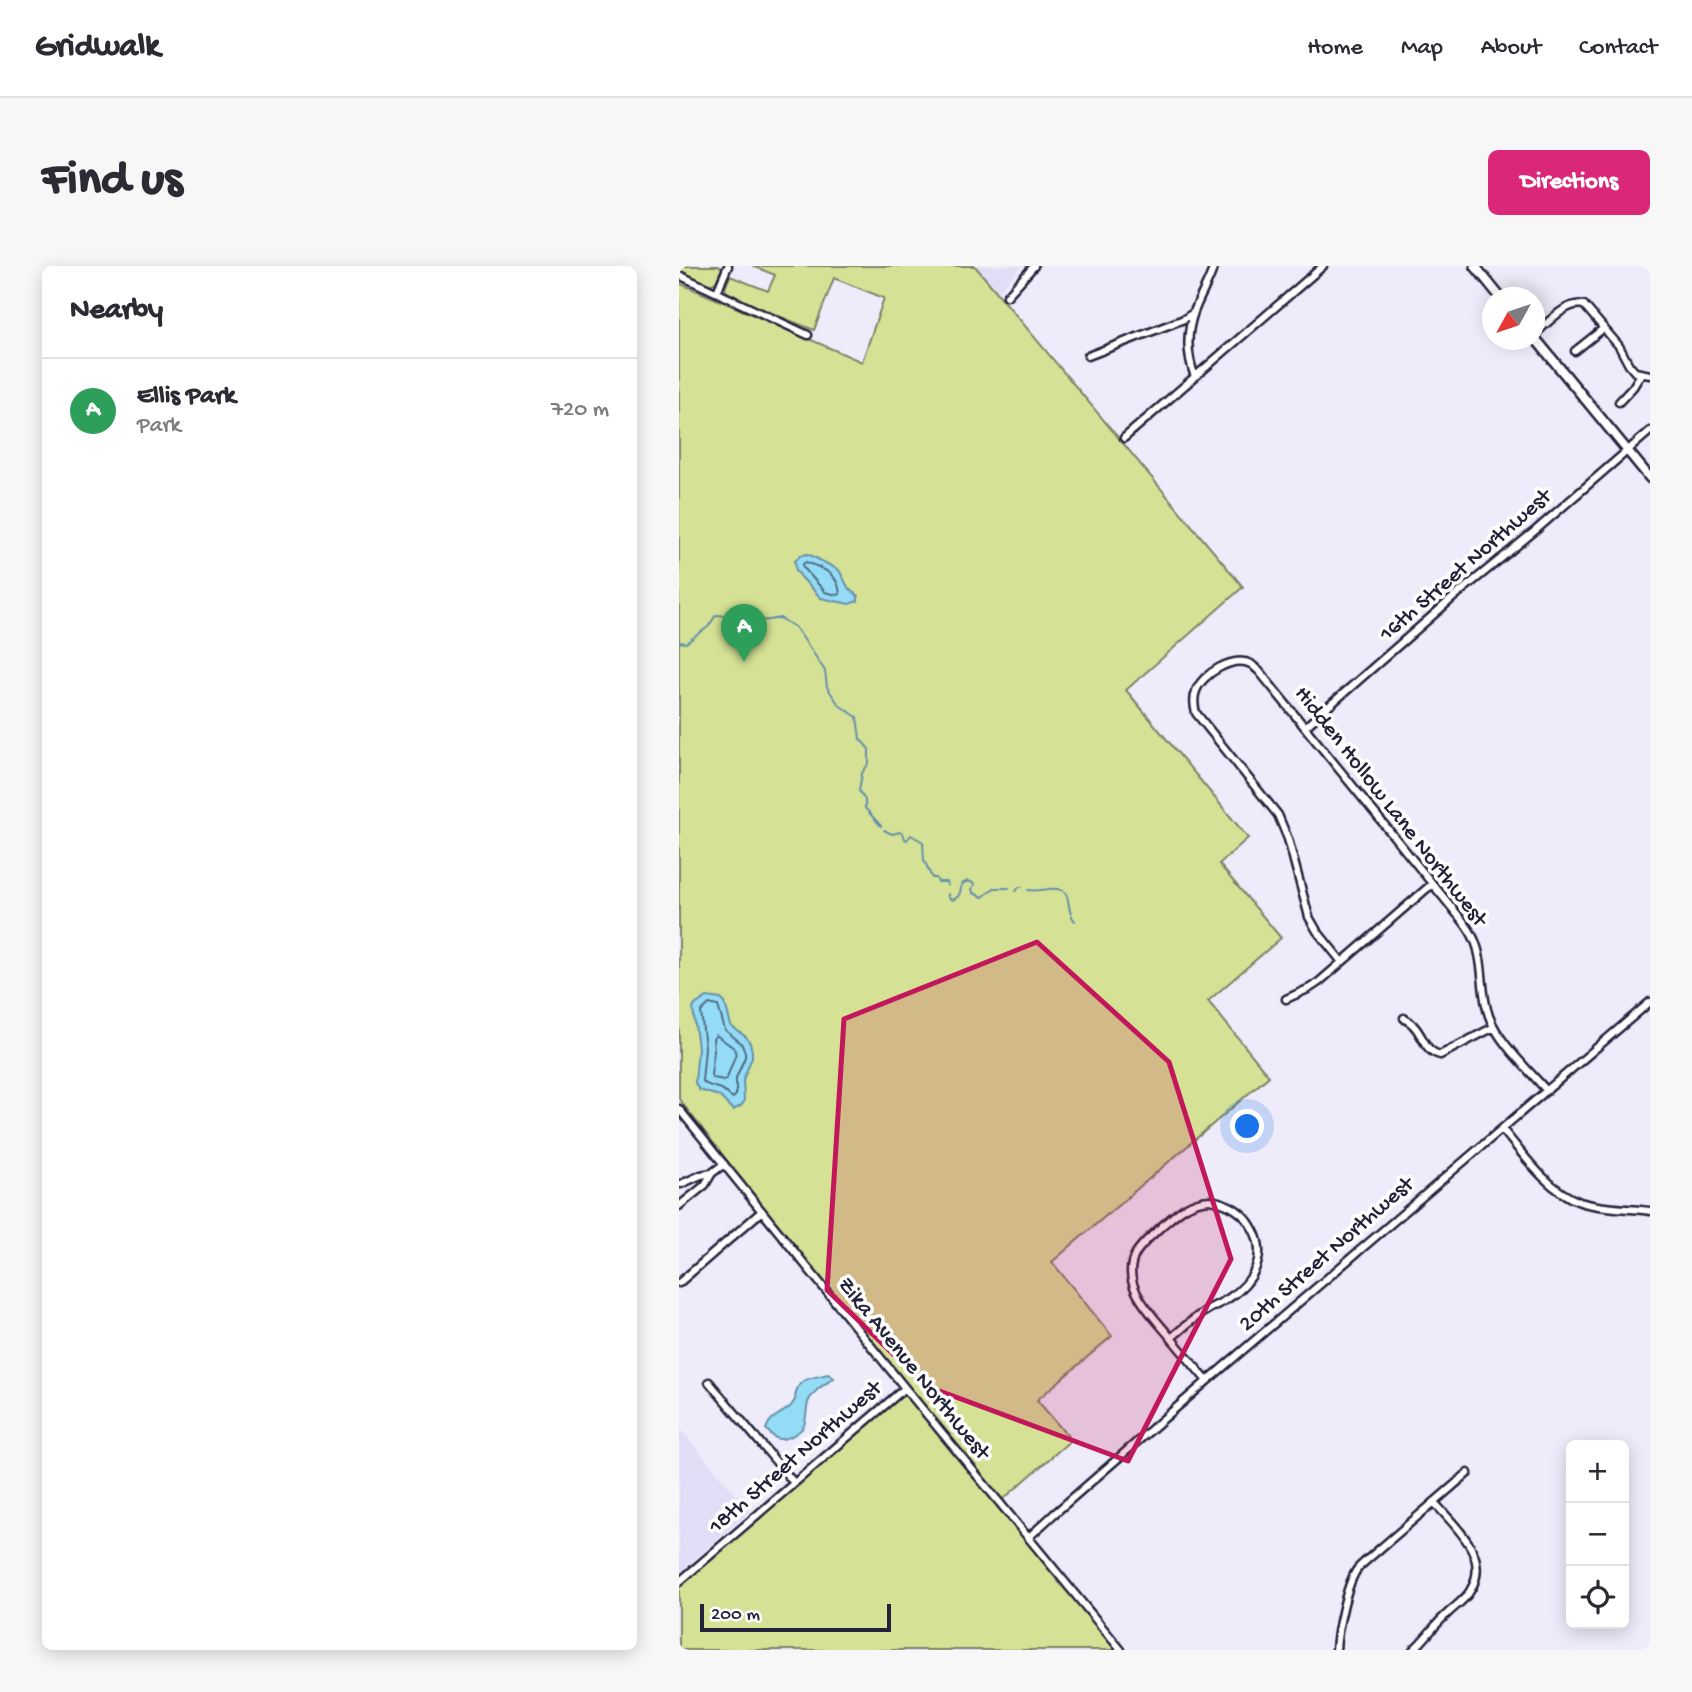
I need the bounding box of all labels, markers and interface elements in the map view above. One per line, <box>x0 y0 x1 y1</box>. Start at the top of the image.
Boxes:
text: Gridwalk <box>35 29 160 67</box>
text: Home <box>1307 34 1363 63</box>
text: Map <box>1401 34 1443 63</box>
text: About <box>1481 34 1541 63</box>
text: Contact <box>1579 34 1657 63</box>
button: Directions <box>1488 150 1650 215</box>
text: Find us <box>42 153 182 211</box>
north arrow <box>1482 287 1545 350</box>
text: Nearby <box>70 294 163 329</box>
text: Ellis Park <box>137 382 236 413</box>
text: A <box>86 397 100 424</box>
text: 720 m <box>551 397 609 424</box>
text: Park <box>137 413 181 440</box>
street label: 16th Street Northwest <box>1374 483 1559 649</box>
pin: A <box>721 604 767 662</box>
street label: Hidden Hollow Lane Northwest <box>1288 681 1493 934</box>
your location <box>1230 1109 1264 1143</box>
street label: 20th Street Northwest <box>1234 1171 1421 1338</box>
street label: Zika Avenue Northwest <box>831 1272 996 1467</box>
street label: 18th Street Northwest <box>703 1375 889 1541</box>
map controls <box>1566 1440 1629 1629</box>
button: + <box>1566 1440 1629 1503</box>
button: − <box>1566 1503 1629 1566</box>
button: locate <box>1566 1566 1629 1629</box>
scale bar <box>700 1601 891 1633</box>
text: 200 m <box>711 1604 760 1627</box>

